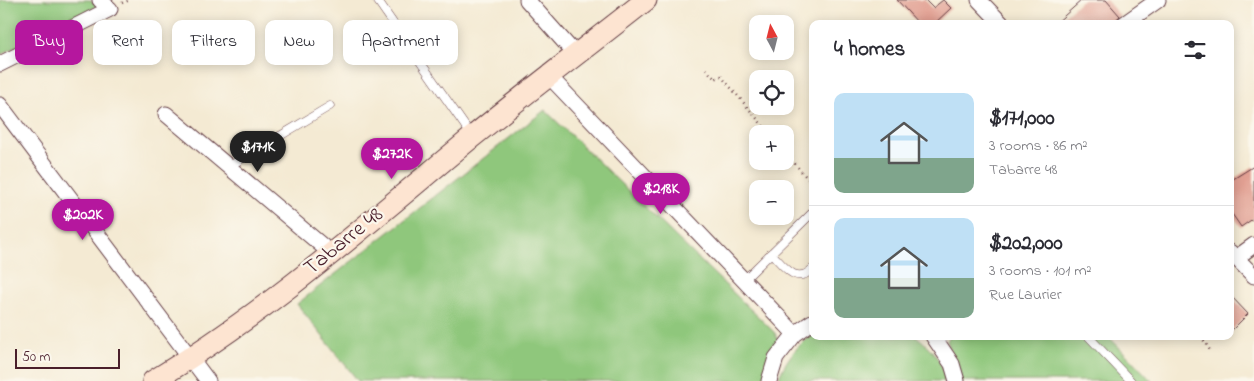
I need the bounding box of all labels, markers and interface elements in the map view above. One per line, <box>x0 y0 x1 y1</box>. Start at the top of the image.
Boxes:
north arrow <box>749 15 794 60</box>
map controls <box>749 15 794 225</box>
chip: Buy <box>15 20 83 65</box>
chip: Rent <box>93 20 162 65</box>
chip: Filters <box>172 20 255 65</box>
chip: New <box>265 20 333 65</box>
chip: Apartment <box>343 20 458 65</box>
text: 4 homes <box>834 35 905 65</box>
icon: filters <box>1181 36 1209 64</box>
button: locate <box>749 70 794 115</box>
text: $171,000 <box>989 104 1055 134</box>
icon: home <box>874 113 934 173</box>
button: + <box>749 125 794 170</box>
pin: $171K <box>223 130 293 173</box>
text: 3 rooms · 86 m² <box>989 134 1087 158</box>
text: $171K <box>241 135 275 159</box>
pin: $272K <box>357 138 427 180</box>
text: $272K <box>372 142 412 166</box>
text: Tabarre 48 <box>989 158 1058 182</box>
pin: $218K <box>626 172 696 215</box>
text: $218K <box>643 177 679 201</box>
button: − <box>749 180 794 225</box>
pin: $202K <box>48 198 118 241</box>
street label: Tabarre 48 <box>297 200 391 284</box>
text: $202K <box>63 203 103 227</box>
text: $202,000 <box>989 229 1062 259</box>
icon: home <box>874 238 934 298</box>
text: 3 rooms · 101 m² <box>989 259 1091 283</box>
text: Rue Laurier <box>989 283 1062 307</box>
scale bar <box>15 346 120 369</box>
text: 50 m <box>22 347 50 368</box>

